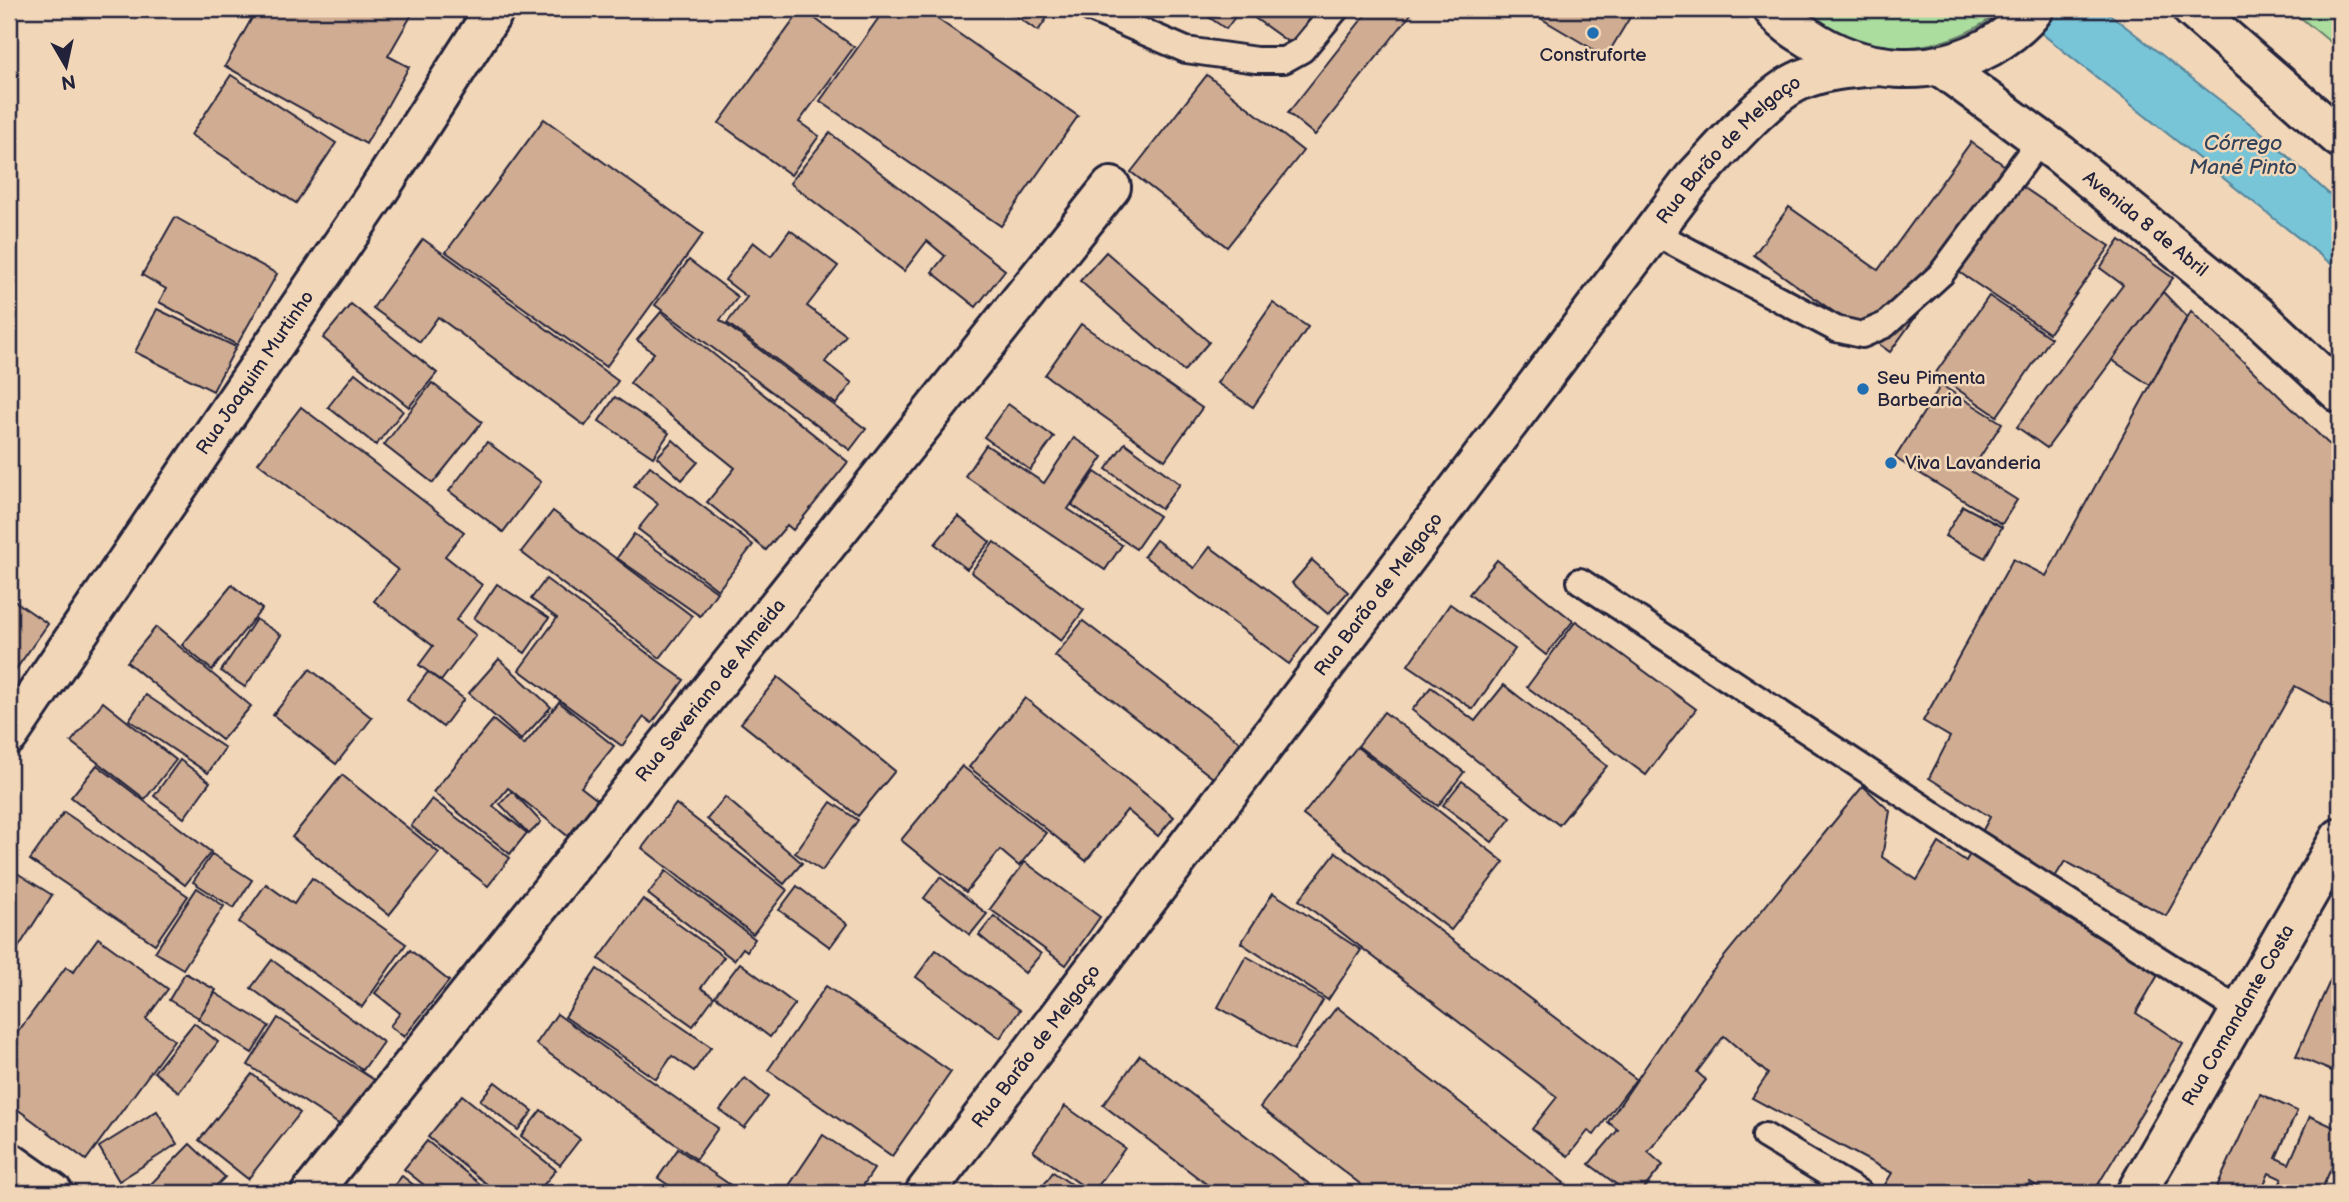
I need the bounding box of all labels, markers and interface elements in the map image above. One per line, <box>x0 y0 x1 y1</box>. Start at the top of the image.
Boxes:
marker: Construforte <box>1585 25 1601 41</box>
north arrow <box>32 32 102 102</box>
place label: Construforte <box>1539 44 1647 67</box>
text: N <box>60 69 77 94</box>
street label: Rua Barão de Melgaço <box>1652 70 1805 229</box>
water label: Córrego Mané Pinto <box>2189 131 2297 180</box>
street label: Avenida 8 de Abril <box>2078 166 2212 282</box>
street label: Rua Joaquim Murtinho <box>191 286 319 459</box>
place label: Seu Pimenta Barbearia <box>1877 367 1986 412</box>
marker: Seu Pimenta Barbearia <box>1855 381 1871 397</box>
place label: Viva Lavanderia <box>1905 452 2041 475</box>
marker: Viva Lavanderia <box>1883 455 1899 471</box>
street label: Rua Barão de Melgaço <box>1309 508 1448 681</box>
street label: Rua Severiano de Almeida <box>631 594 790 787</box>
street label: Rua Comandante Costa <box>2177 921 2299 1110</box>
street label: Rua Barão de Melgaço <box>967 960 1105 1133</box>

